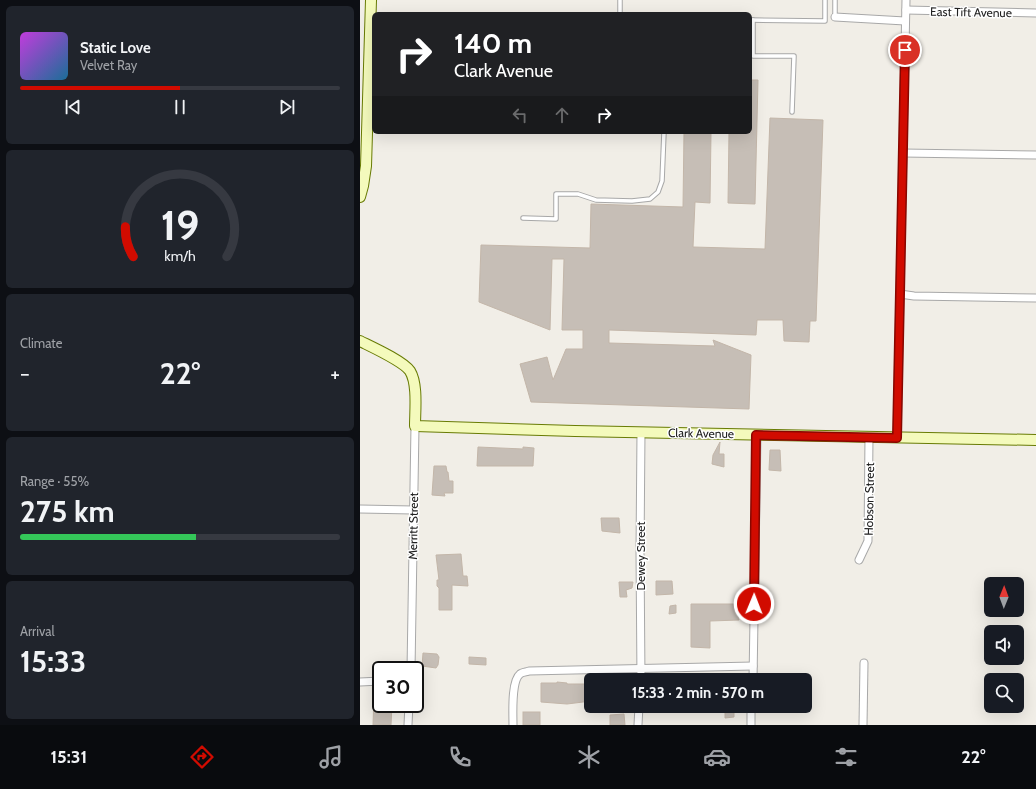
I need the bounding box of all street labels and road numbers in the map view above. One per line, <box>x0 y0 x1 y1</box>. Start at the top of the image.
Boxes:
street label: East Tift Avenue <box>930 4 1012 20</box>
street label: Clark Avenue <box>668 425 734 441</box>
street label: Hobson Street <box>861 462 877 536</box>
street label: Merritt Street <box>405 492 421 560</box>
street label: Dewey Street <box>633 521 648 591</box>

